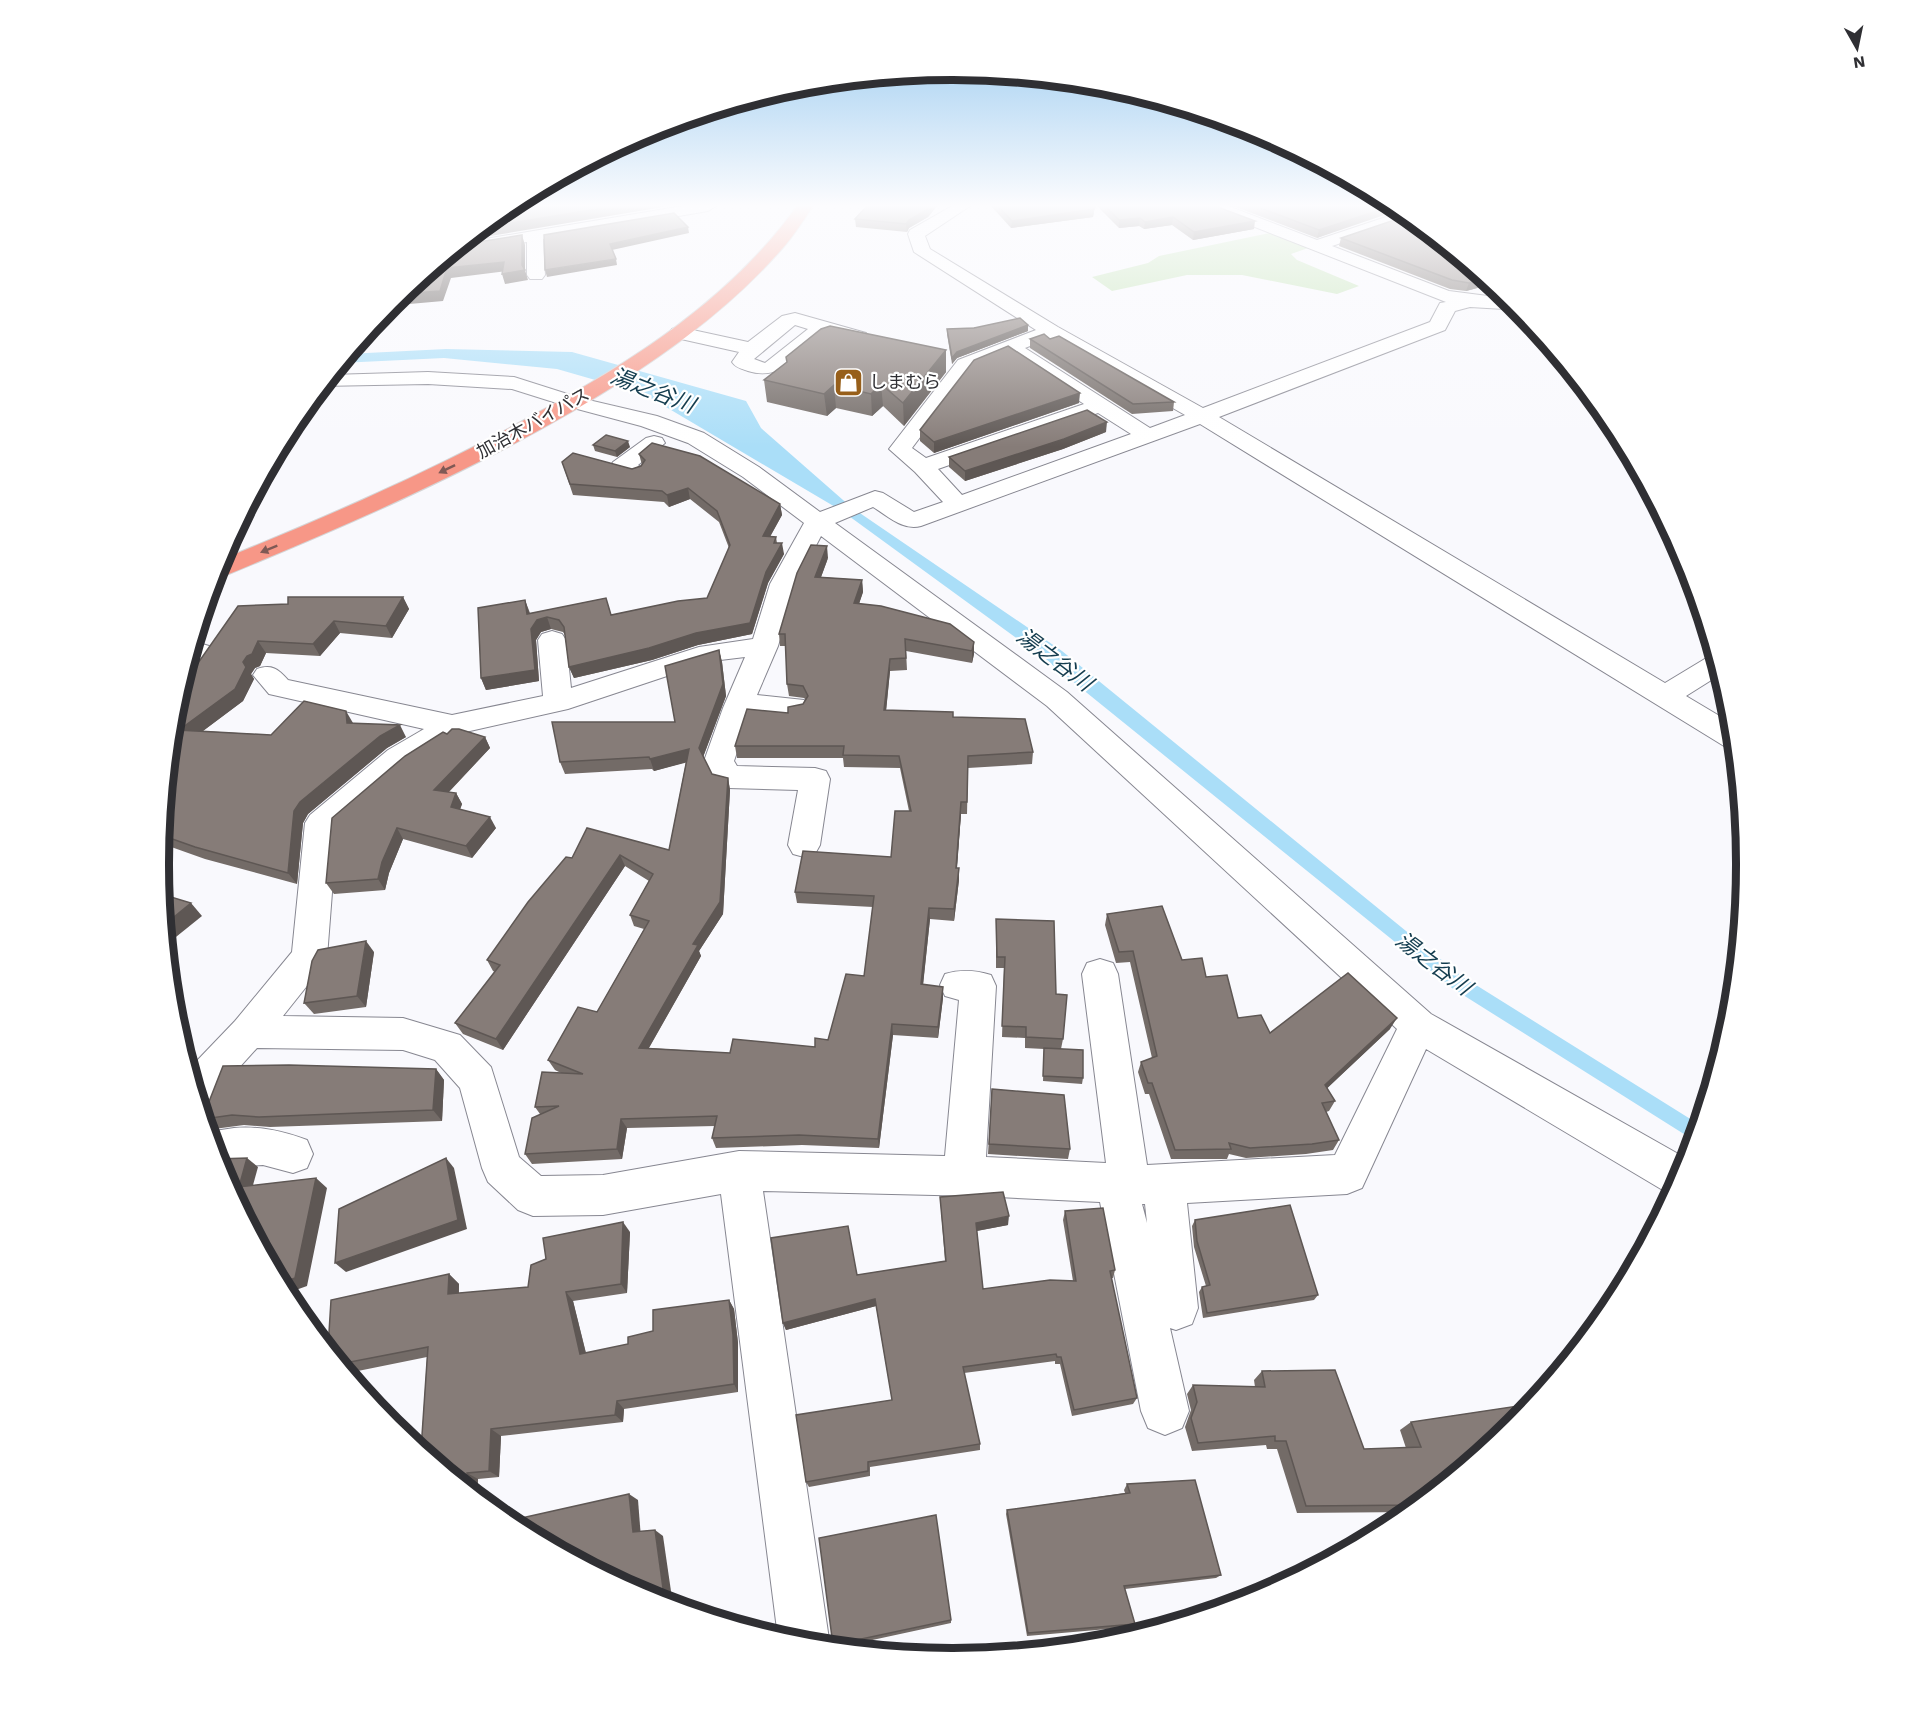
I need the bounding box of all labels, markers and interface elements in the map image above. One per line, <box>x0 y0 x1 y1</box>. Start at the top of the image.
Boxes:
north arrow <box>1827 18 1887 78</box>
text: N <box>1852 52 1867 73</box>
water label: 湯之谷川 <box>607 363 700 419</box>
shop icon: しまむら <box>832 366 864 398</box>
place label: しまむら <box>869 371 941 392</box>
street label: 加治木バイパス <box>473 383 593 462</box>
one-way arrow <box>438 464 455 473</box>
one-way arrow <box>260 545 278 554</box>
water label: 湯之谷川 <box>1012 623 1099 697</box>
water label: 湯之谷川 <box>1391 927 1478 1001</box>

